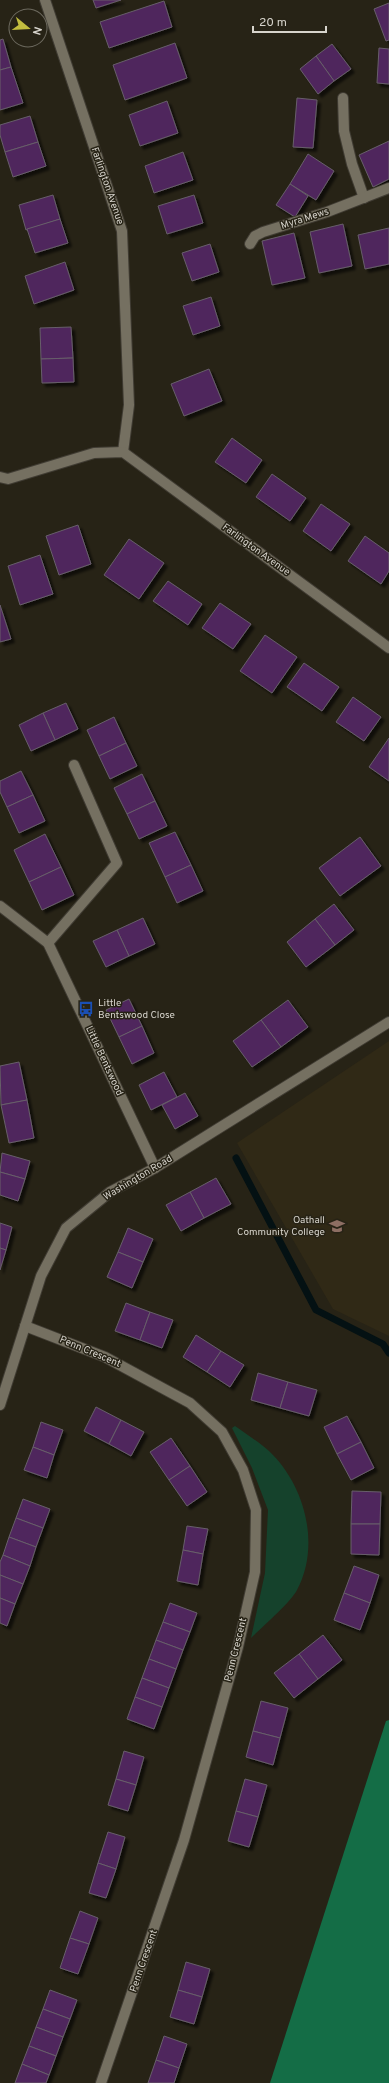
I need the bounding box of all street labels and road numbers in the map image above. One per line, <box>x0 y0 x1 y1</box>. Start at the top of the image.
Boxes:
street label: Farlington Avenue <box>88 146 126 226</box>
street label: Myra Mews <box>279 205 331 233</box>
street label: Farlington Avenue <box>219 521 293 579</box>
street label: Little Bentswood <box>82 1024 126 1098</box>
street label: Washington Road <box>101 1152 175 1204</box>
street label: Penn Crescent <box>57 1333 123 1371</box>
street label: Penn Crescent <box>222 1617 250 1683</box>
street label: Penn Crescent <box>127 1928 161 1994</box>

